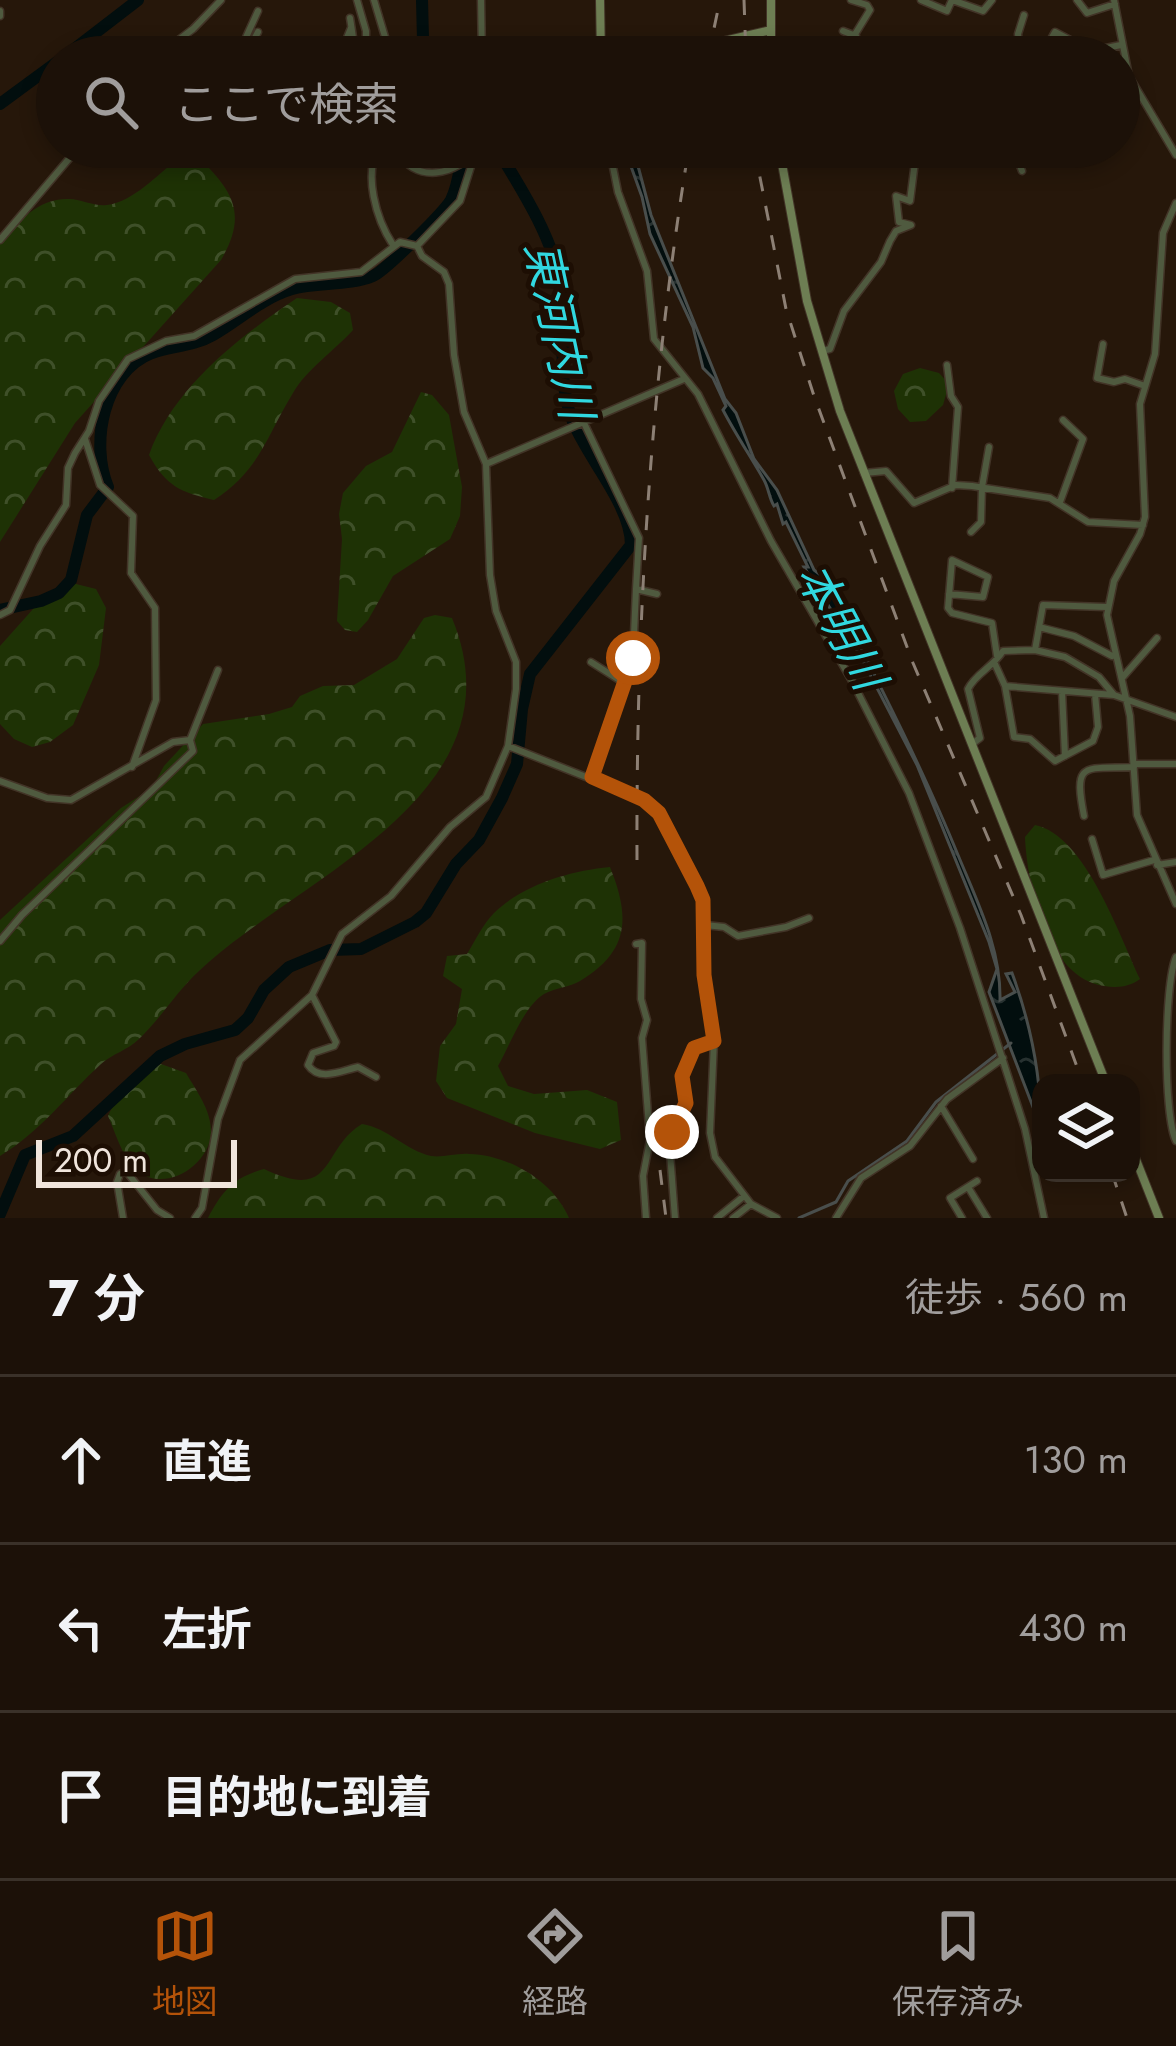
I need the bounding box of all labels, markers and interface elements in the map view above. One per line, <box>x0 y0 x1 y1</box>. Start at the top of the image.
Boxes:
search box <box>36 36 1140 168</box>
icon: search <box>78 69 144 135</box>
text: ここで検索 <box>174 72 399 137</box>
water label: 東河内川 <box>508 235 610 429</box>
water label: 本明川 <box>781 551 903 704</box>
route start <box>606 631 660 685</box>
map controls <box>1032 1074 1140 1182</box>
button: layers <box>1032 1074 1140 1182</box>
route end <box>645 1105 699 1159</box>
scale bar <box>36 1134 237 1187</box>
text: 200 m <box>54 1137 148 1184</box>
text: 7 分 <box>48 1261 145 1335</box>
text: 徒歩 · 560 m <box>905 1269 1128 1326</box>
icon: ahead <box>48 1427 114 1493</box>
text: 直進 <box>162 1429 252 1494</box>
text: 130 m <box>1024 1431 1128 1488</box>
icon: left <box>48 1595 114 1661</box>
text: 左折 <box>162 1597 252 1662</box>
text: 430 m <box>1018 1599 1128 1656</box>
icon: arrive <box>48 1763 114 1829</box>
text: 目的地に到着 <box>162 1765 432 1830</box>
tab: 地図 <box>152 1903 218 2025</box>
tab: 経路 <box>522 1903 588 2025</box>
tab: 保存済み <box>892 1903 1024 2025</box>

